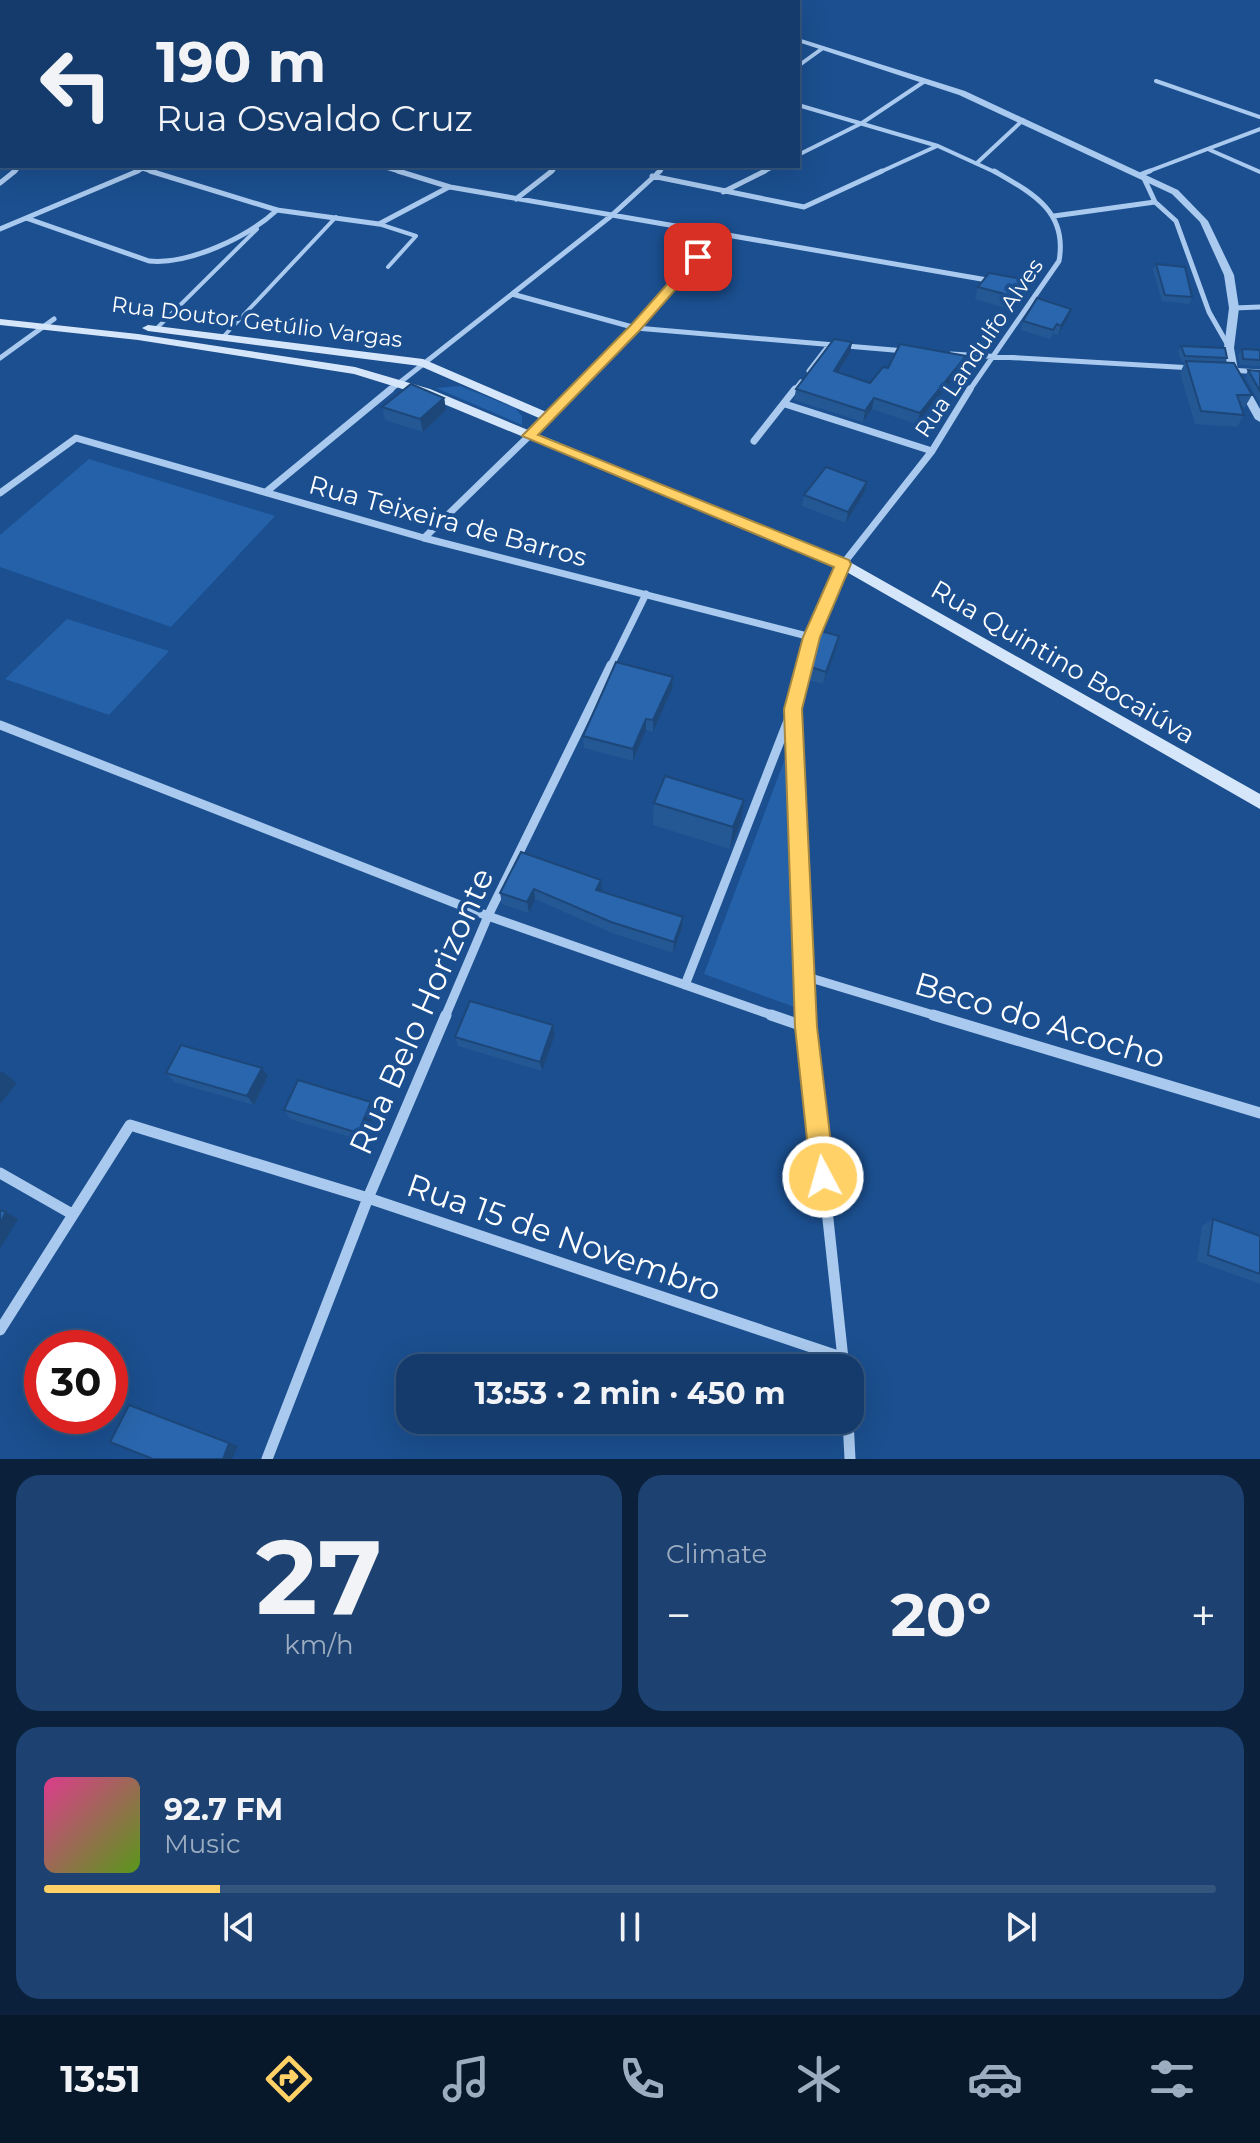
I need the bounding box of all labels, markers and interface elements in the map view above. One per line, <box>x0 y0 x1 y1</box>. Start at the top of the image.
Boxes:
text: 190 m <box>156 28 326 96</box>
icon: left <box>24 32 128 136</box>
text: Rua Osvaldo Cruz <box>156 96 473 140</box>
pin <box>664 223 732 291</box>
icon: arrive <box>676 235 720 279</box>
street label: Rua Landulfo Alves <box>909 253 1049 443</box>
street label: Rua Doutor Getúlio Vargas <box>110 291 404 353</box>
street label: Rua Teixeira de Barros <box>305 468 591 574</box>
street label: Rua Quintino Bocaiúva <box>925 573 1201 751</box>
street label: Rua Belo Horizonte <box>340 862 502 1160</box>
street label: Beco do Acocho <box>910 963 1170 1077</box>
position arrow <box>781 1135 865 1219</box>
street label: Rua 15 de Novembro <box>402 1165 726 1309</box>
speed limit sign: 30 <box>24 1330 128 1434</box>
text: 13:53 · 2 min · 450 m <box>474 1375 786 1412</box>
text: 27 <box>256 1513 382 1640</box>
text: Climate <box>666 1538 767 1570</box>
text: 20° <box>890 1578 992 1651</box>
text: − <box>666 1588 691 1642</box>
text: + <box>1191 1588 1216 1642</box>
text: km/h <box>284 1629 354 1661</box>
text: 92.7 FM <box>164 1791 283 1828</box>
text: Music <box>164 1828 241 1860</box>
icon: previous <box>217 1905 261 1949</box>
icon: pause <box>608 1905 652 1949</box>
icon: next <box>999 1905 1043 1949</box>
icon: directions <box>261 2051 317 2107</box>
icon: music <box>438 2051 494 2107</box>
icon: phone <box>614 2051 670 2107</box>
icon: climate <box>791 2051 847 2107</box>
icon: car <box>967 2051 1023 2107</box>
icon: filters <box>1144 2051 1200 2107</box>
text: 13:51 <box>60 2057 141 2101</box>

